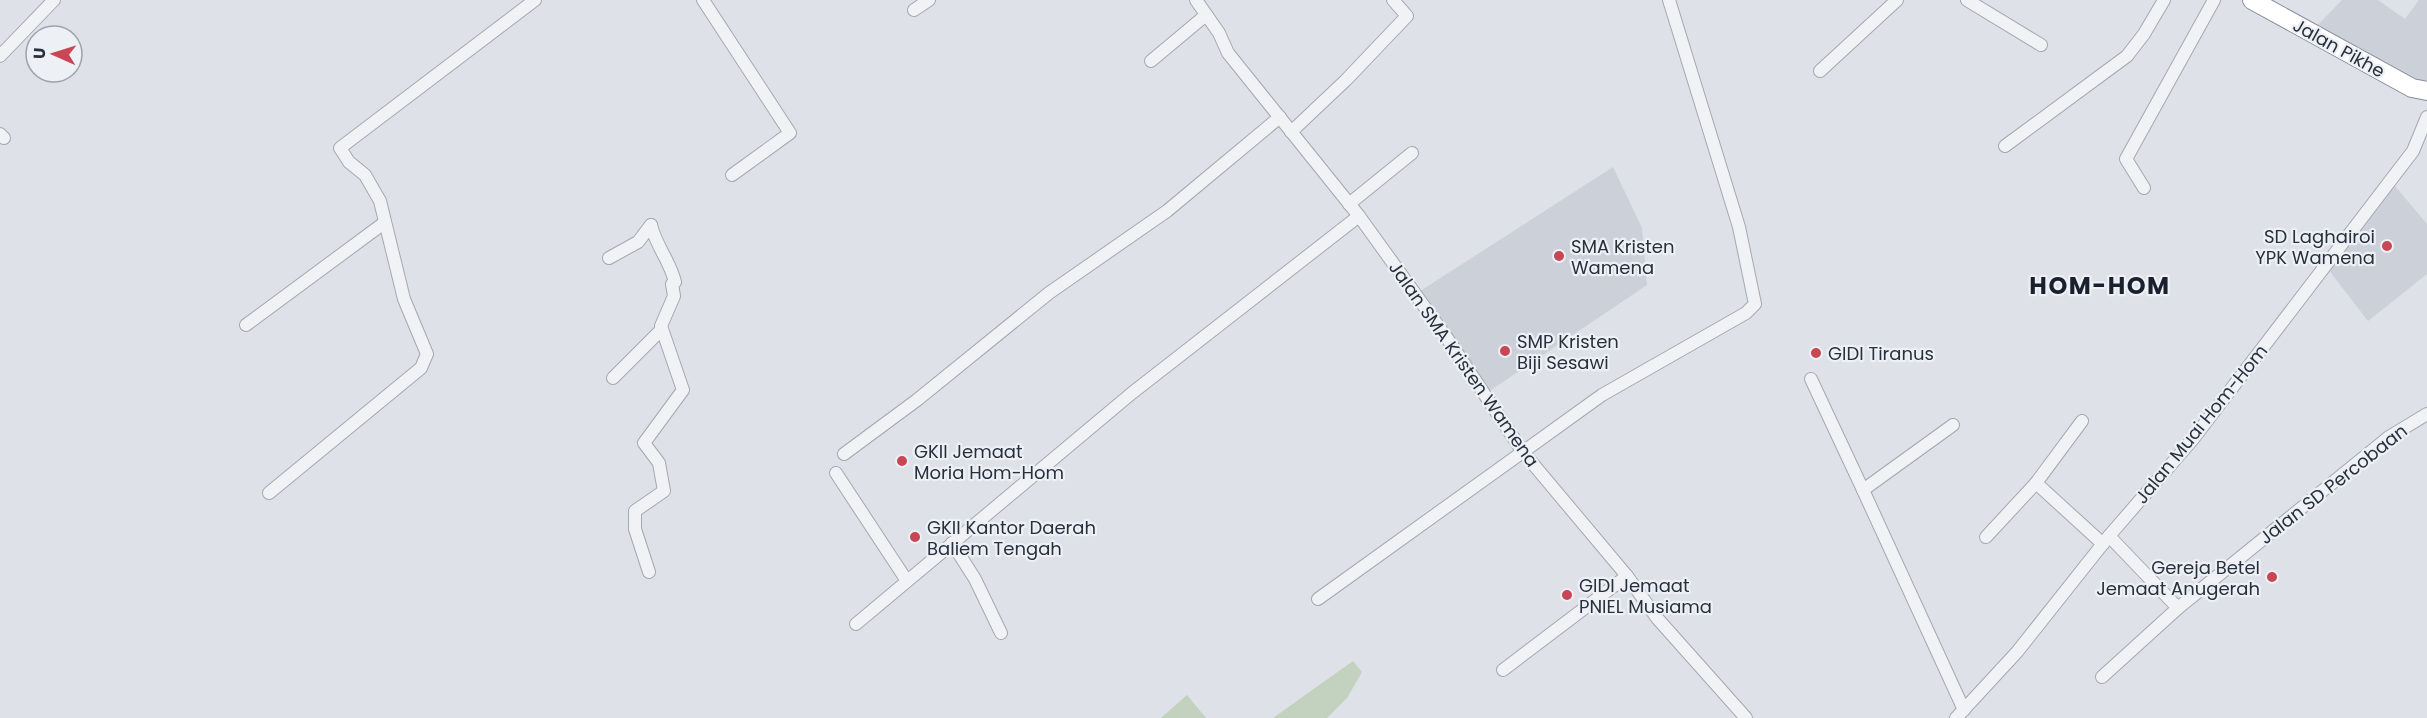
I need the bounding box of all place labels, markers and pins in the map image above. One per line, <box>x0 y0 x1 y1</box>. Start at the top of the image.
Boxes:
place label: SD Laghairoi YPK Wamena <box>2255 224 2375 270</box>
place label: SMA Kristen Wamena <box>1571 234 1675 280</box>
marker: SD Laghairoi YPK Wamena <box>2380 239 2394 253</box>
marker: SMA Kristen Wamena <box>1552 249 1566 263</box>
place label: SMP Kristen Biji Sesawi <box>1517 329 1619 375</box>
place label: GIDI Tiranus <box>1828 341 1934 366</box>
marker: SMP Kristen Biji Sesawi <box>1498 344 1512 358</box>
marker: GIDI Tiranus <box>1809 346 1823 360</box>
place label: GKII Jemaat Moria Hom-Hom <box>914 439 1064 485</box>
marker: GKII Jemaat Moria Hom-Hom <box>895 454 909 468</box>
place label: GKII Kantor Daerah Baliem Tengah <box>927 515 1096 561</box>
marker: GKII Kantor Daerah Baliem Tengah <box>908 530 922 544</box>
place label: Gereja Betel Jemaat Anugerah <box>2096 555 2260 601</box>
marker: Gereja Betel Jemaat Anugerah <box>2265 570 2279 584</box>
place label: GIDI Jemaat PNIEL Musiama <box>1579 573 1712 619</box>
marker: GIDI Jemaat PNIEL Musiama <box>1560 588 1574 602</box>

